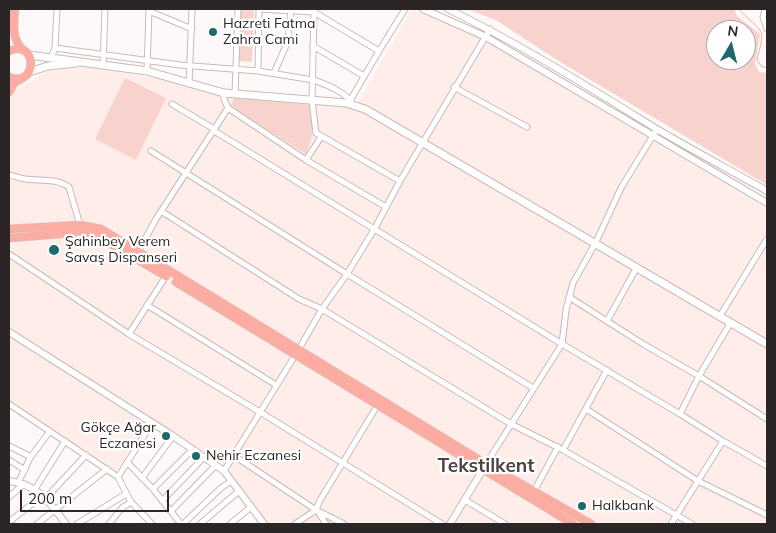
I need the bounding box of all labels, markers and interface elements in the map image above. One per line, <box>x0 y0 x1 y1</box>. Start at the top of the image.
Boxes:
place label: Hazreti Fatma Zahra Cami <box>223 16 315 48</box>
north arrow <box>706 20 756 70</box>
text: N <box>726 21 739 41</box>
marker: Hazreti Fatma Zahra Cami <box>207 26 219 38</box>
place label: Şahinbey Verem Savaş Dispanseri <box>65 234 177 266</box>
marker: Şahinbey Verem Savaş Dispanseri <box>47 243 61 257</box>
place label: Gökçe Ağar Eczanesi <box>81 420 156 452</box>
marker: Gökçe Ağar Eczanesi <box>160 430 172 442</box>
place label: Nehir Eczanesi <box>206 448 301 464</box>
marker: Nehir Eczanesi <box>190 450 202 462</box>
district label: Tekstilkent <box>438 455 534 477</box>
scale bar <box>22 480 171 512</box>
text: 200 m <box>28 489 72 508</box>
place label: Halkbank <box>592 498 654 514</box>
marker: Halkbank <box>576 500 588 512</box>

